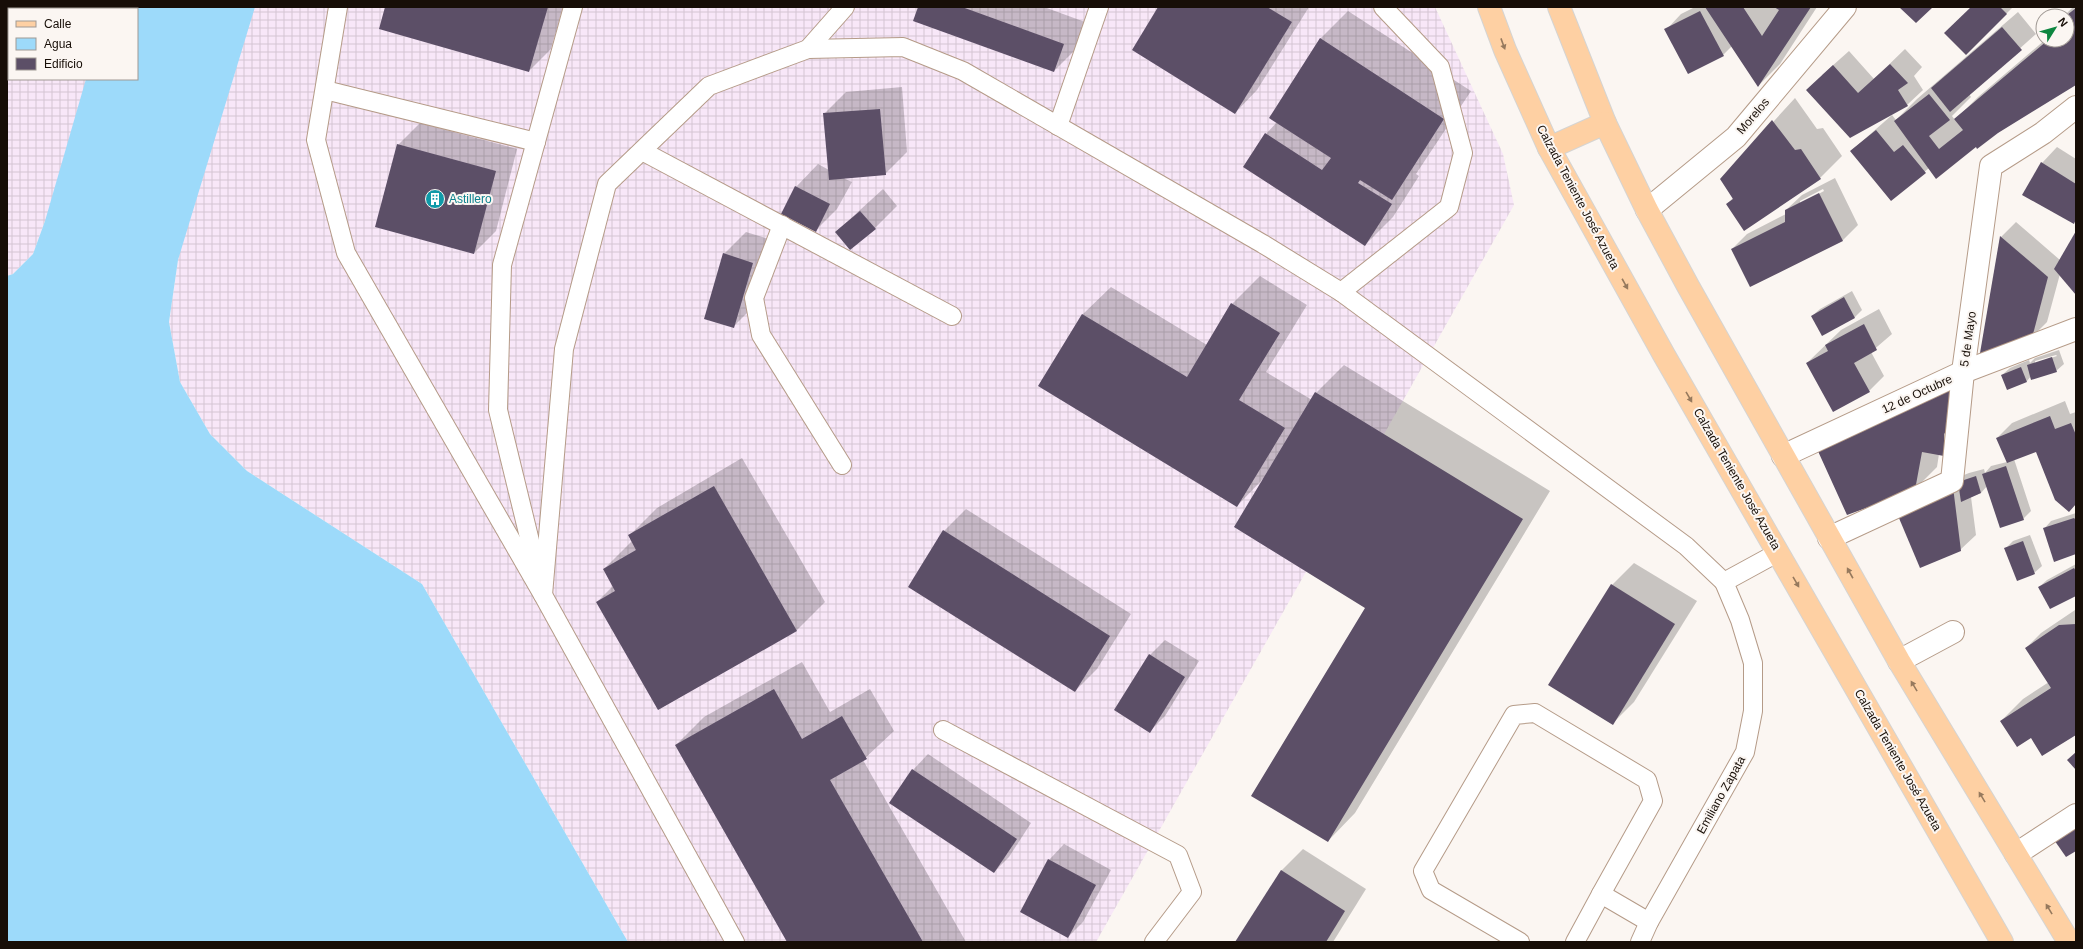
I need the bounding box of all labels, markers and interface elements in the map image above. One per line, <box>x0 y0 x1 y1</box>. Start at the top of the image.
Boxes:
legend <box>8 8 138 80</box>
north arrow <box>2035 8 2075 48</box>
text: N <box>2056 15 2070 29</box>
text: Calle <box>44 17 72 31</box>
text: Agua <box>44 37 72 51</box>
one-way arrow <box>1500 38 1506 50</box>
text: Edificio <box>44 57 83 71</box>
street label: Morelos <box>1734 95 1772 137</box>
street label: Calzada Teniente José Azueta <box>1534 123 1622 272</box>
building icon: Astillero <box>424 188 446 210</box>
place label: Astillero <box>449 192 492 206</box>
one-way arrow <box>1621 278 1628 290</box>
street label: 5 de Mayo <box>1957 310 1979 368</box>
street label: 12 de Octubre <box>1880 371 1955 416</box>
one-way arrow <box>1685 391 1692 403</box>
street label: Calzada Teniente José Azueta <box>1691 406 1784 553</box>
one-way arrow <box>1846 568 1853 579</box>
one-way arrow <box>1793 576 1800 588</box>
one-way arrow <box>1911 680 1918 692</box>
street label: Calzada Teniente José Azueta <box>1852 687 1945 834</box>
street label: Emiliano Zapata <box>1694 753 1748 836</box>
one-way arrow <box>1978 791 1985 803</box>
one-way arrow <box>2045 903 2052 915</box>

